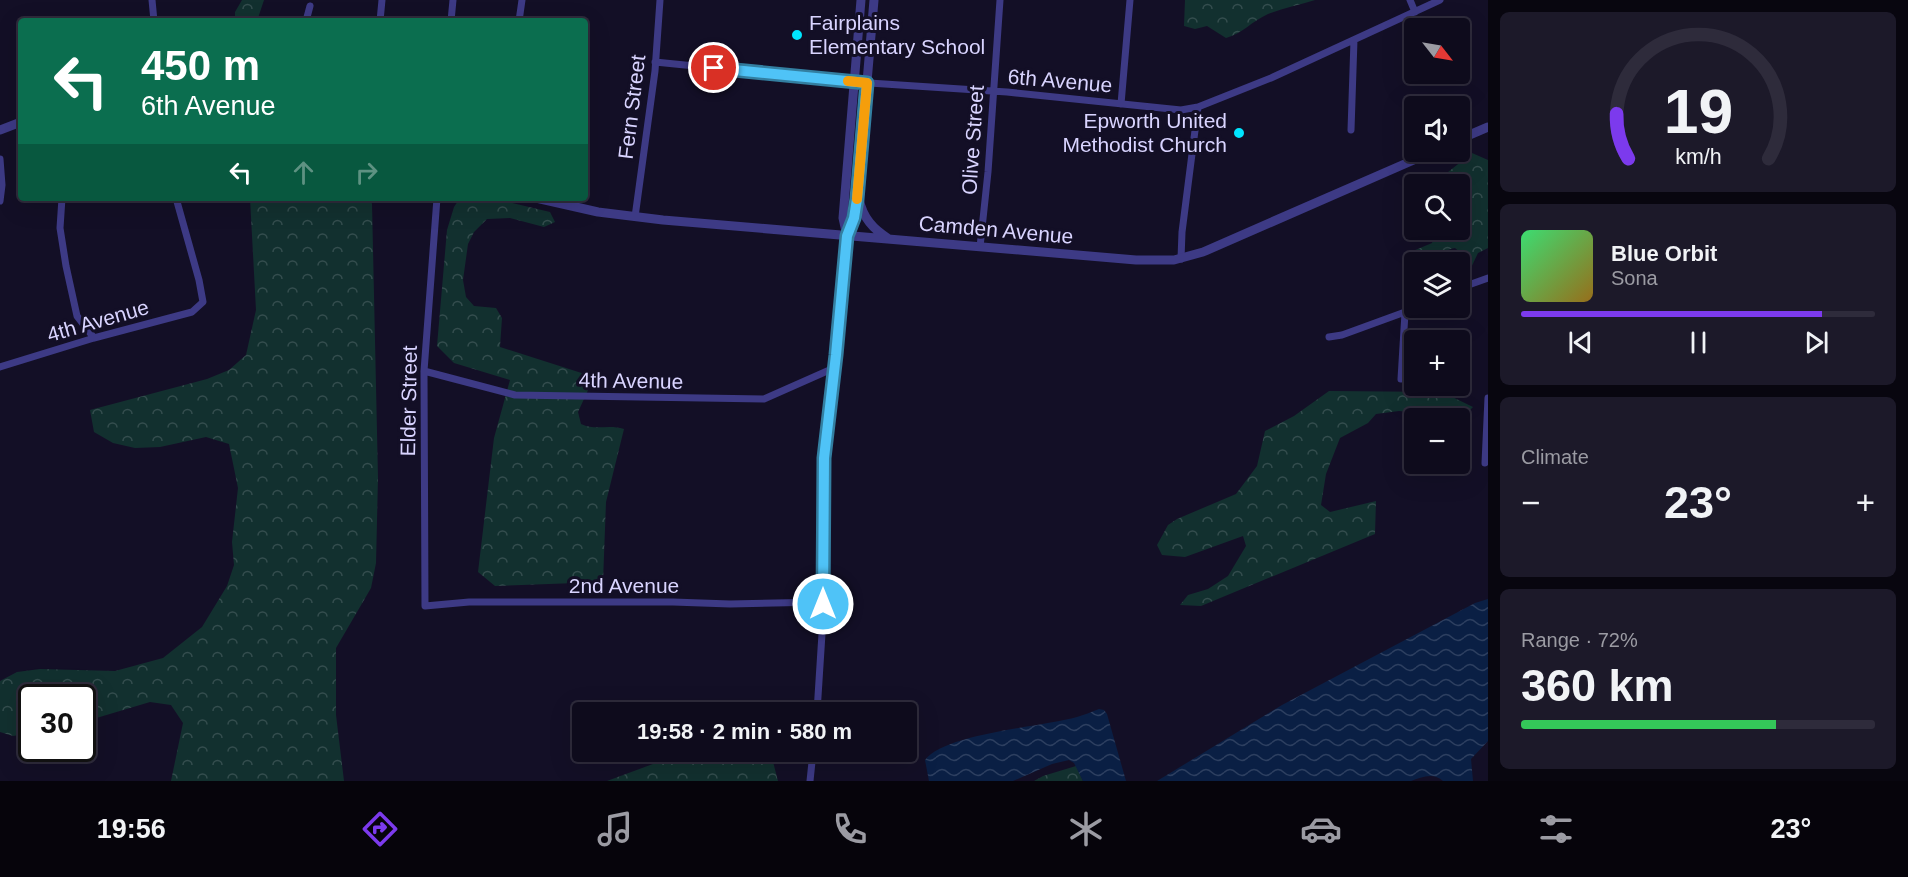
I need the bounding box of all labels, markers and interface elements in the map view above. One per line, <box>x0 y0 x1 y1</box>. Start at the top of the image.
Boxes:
place label: Fairplains Elementary School <box>809 11 985 58</box>
north arrow <box>1404 18 1470 84</box>
map controls <box>1404 18 1470 474</box>
marker: Fairplains Elementary School <box>790 28 804 42</box>
icon: left <box>42 42 120 120</box>
text: 450 m <box>141 42 260 89</box>
pin <box>688 42 739 93</box>
icon: arrive <box>697 51 730 84</box>
street label: Fern Street <box>614 53 649 160</box>
street label: 6th Avenue <box>1007 64 1113 97</box>
text: 19 <box>1663 77 1733 146</box>
street label: Olive Street <box>957 84 988 195</box>
text: 6th Avenue <box>141 91 276 121</box>
button: sound <box>1404 96 1470 162</box>
place label: Epworth United Methodist Church <box>1062 109 1227 156</box>
marker: Epworth United Methodist Church <box>1232 126 1246 140</box>
text: km/h <box>1675 146 1721 170</box>
icon: left <box>224 156 257 189</box>
icon: ahead <box>287 156 320 189</box>
icon: right <box>350 156 383 189</box>
button: search <box>1404 174 1470 240</box>
street label: Camden Avenue <box>918 211 1074 248</box>
text: Blue Orbit <box>1611 241 1717 266</box>
button: layers <box>1404 252 1470 318</box>
text: Sona <box>1611 267 1658 289</box>
street label: 4th Avenue <box>44 295 151 346</box>
icon: previous <box>1564 326 1597 359</box>
icon: pause <box>1682 326 1715 359</box>
icon: next <box>1800 326 1833 359</box>
button: + <box>1404 330 1470 396</box>
street label: Elder Street <box>396 345 421 457</box>
street label: 4th Avenue <box>578 368 684 393</box>
button: − <box>1404 408 1470 474</box>
text: Climate <box>1521 446 1589 468</box>
text: 23° <box>1664 477 1732 528</box>
text: − <box>1521 484 1540 521</box>
text: + <box>1856 484 1875 521</box>
position arrow <box>791 572 855 636</box>
street label: 2nd Avenue <box>569 574 679 597</box>
text: Range · 72% <box>1521 629 1638 651</box>
text: 360 km <box>1521 660 1674 711</box>
speed limit sign: 30 <box>18 684 96 762</box>
text: 19:58 · 2 min · 580 m <box>637 719 852 744</box>
icon: directions <box>359 808 401 850</box>
icon: music <box>594 808 636 850</box>
icon: phone <box>829 808 871 850</box>
icon: climate <box>1065 808 1107 850</box>
icon: car <box>1300 808 1342 850</box>
icon: filters <box>1535 808 1577 850</box>
text: 19:56 <box>97 814 166 844</box>
text: 23° <box>1770 814 1811 844</box>

